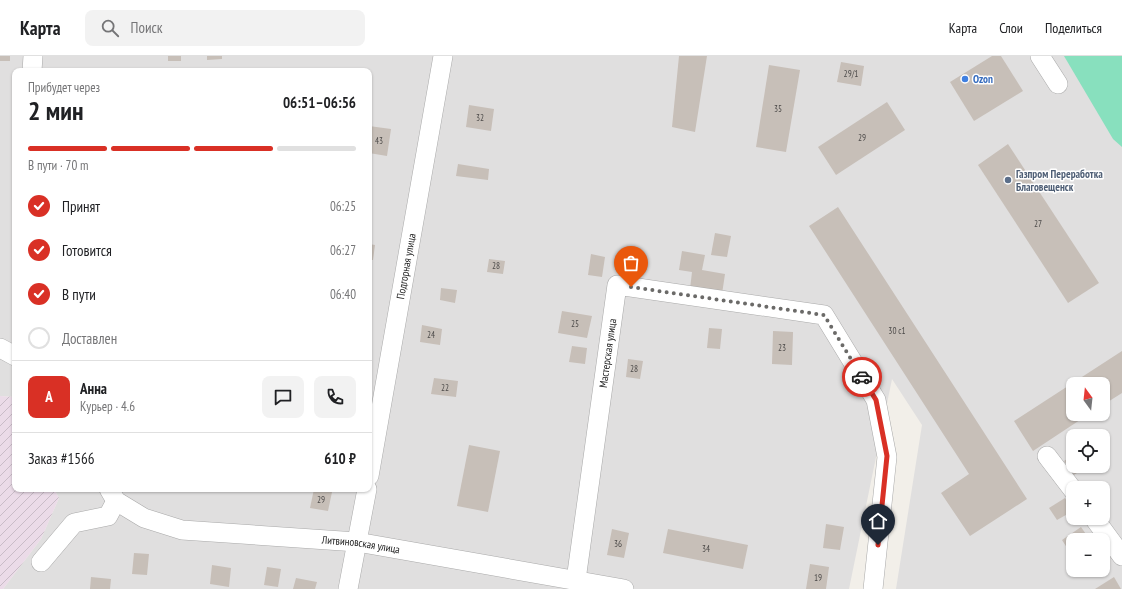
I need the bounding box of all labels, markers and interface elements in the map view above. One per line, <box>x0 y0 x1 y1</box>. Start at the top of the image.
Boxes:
search box <box>85 10 365 46</box>
text: Карта <box>20 16 61 40</box>
icon: search <box>99 17 121 39</box>
text: Поиск <box>131 18 163 37</box>
text: Карта <box>949 19 977 37</box>
text: Слои <box>999 19 1023 37</box>
text: Поделиться <box>1045 19 1102 37</box>
house number: 29/1 <box>844 68 858 79</box>
place label: Ozon <box>973 72 993 86</box>
marker: Ozon <box>960 74 970 84</box>
text: Прибудет через <box>28 79 100 96</box>
text: 06:51–06:56 <box>283 93 356 112</box>
text: 2 мин <box>28 94 83 127</box>
house number: 35 <box>774 103 782 114</box>
house number: 32 <box>476 112 484 123</box>
house number: 29 <box>858 132 866 143</box>
house number: 43 <box>375 135 383 146</box>
text: В пути · 70 m <box>28 157 89 174</box>
place label: Газпром Переработка Благовещенск <box>1016 167 1103 194</box>
marker: Газпром Переработка Благовещенск <box>1003 175 1013 185</box>
icon: check <box>28 195 50 217</box>
text: Принят <box>62 197 100 216</box>
text: 06:25 <box>330 198 356 215</box>
house number: 27 <box>1034 218 1042 229</box>
street label: Подгорная улица <box>393 232 419 300</box>
icon: check <box>28 239 50 261</box>
text: Готовится <box>62 241 112 260</box>
text: 06:27 <box>330 242 356 259</box>
pin <box>614 246 648 287</box>
icon: bag <box>620 252 642 274</box>
house number: 28 <box>492 260 500 271</box>
icon: check <box>28 283 50 305</box>
text: В пути <box>62 285 96 304</box>
text: 06:40 <box>330 286 356 303</box>
house number: 25 <box>571 318 579 329</box>
street label: Мастерская улица <box>596 318 619 389</box>
house number: 30 с1 <box>888 325 906 336</box>
text: Доставлен <box>62 329 117 348</box>
house number: 24 <box>427 329 435 340</box>
house number: 23 <box>778 342 786 353</box>
courier <box>842 357 882 397</box>
house number: 28 <box>630 363 638 374</box>
icon: car <box>851 366 873 388</box>
button: chat <box>262 376 304 418</box>
button: phone <box>314 376 356 418</box>
north arrow <box>1066 377 1110 421</box>
map controls <box>1066 377 1110 577</box>
text: Анна <box>80 379 107 398</box>
house number: 22 <box>441 382 449 393</box>
text: А <box>45 387 53 406</box>
text: Курьер · 4.6 <box>80 398 135 415</box>
button: locate <box>1066 429 1110 473</box>
text: Заказ #1566 <box>28 449 95 468</box>
text: 610 ₽ <box>324 449 356 468</box>
button: + <box>1066 481 1110 525</box>
house number: 29 <box>317 494 325 505</box>
pin <box>861 504 895 545</box>
icon: home <box>867 510 889 532</box>
street label: Литвиновская улица <box>320 533 401 556</box>
button: − <box>1066 533 1110 577</box>
house number: 36 <box>614 538 622 549</box>
house number: 34 <box>702 543 710 554</box>
house number: 19 <box>814 572 822 583</box>

